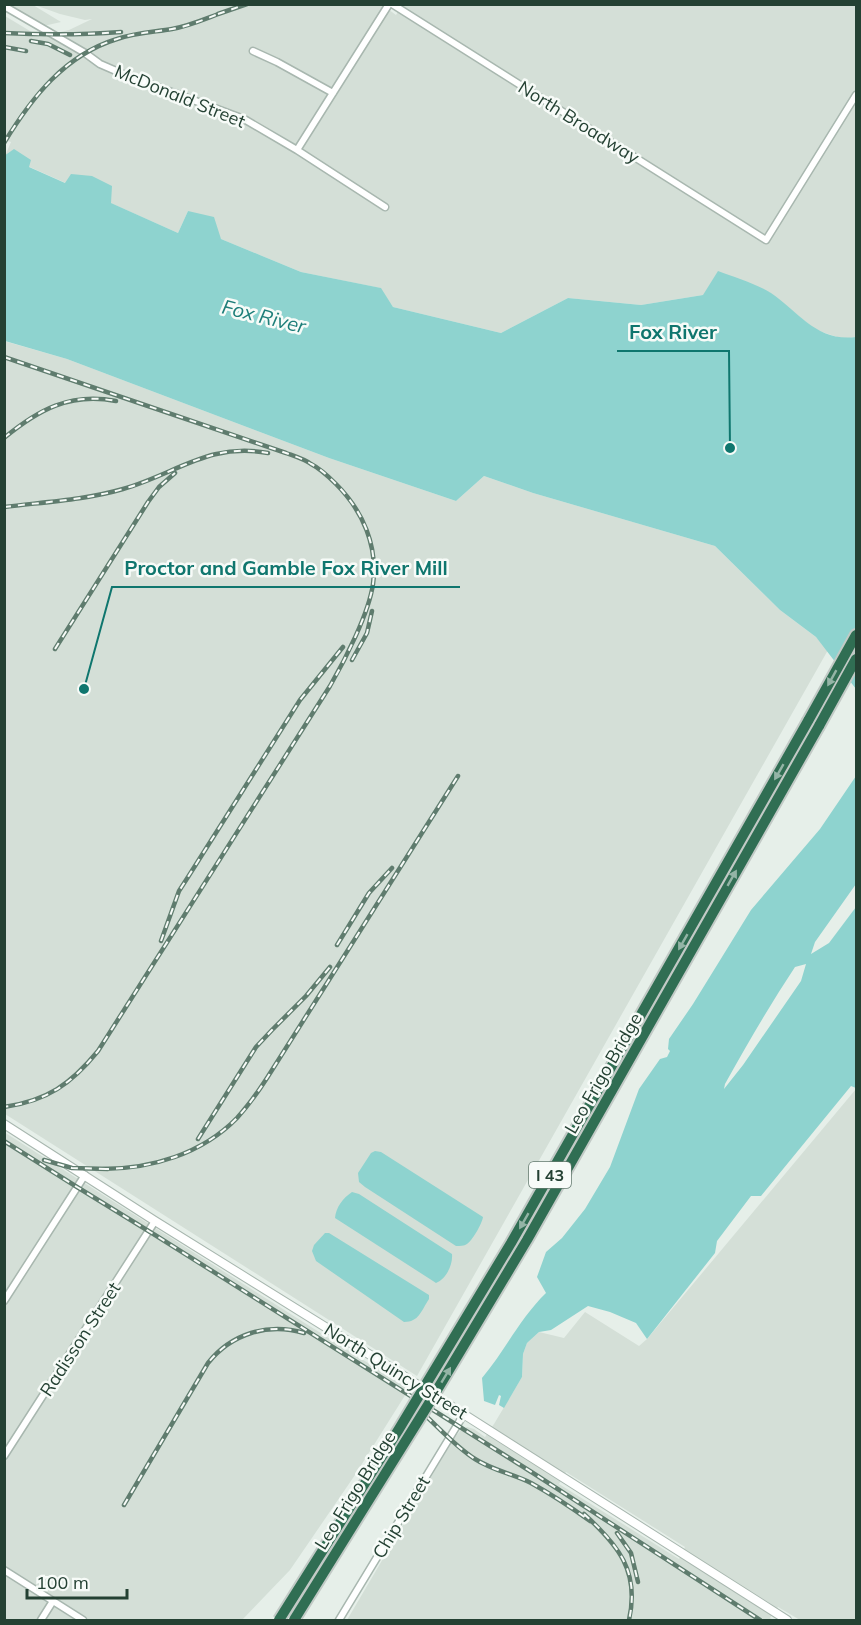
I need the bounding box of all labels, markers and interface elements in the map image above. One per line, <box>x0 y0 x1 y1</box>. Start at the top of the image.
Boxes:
street label: McDonald Street <box>111 59 249 133</box>
street label: North Broadway <box>514 76 644 169</box>
water label: Fox River <box>220 294 309 339</box>
callout: Fox River <box>617 313 729 351</box>
text: Fox River <box>629 319 717 344</box>
callout: Proctor and Gamble Fox River Mill <box>112 549 460 587</box>
text: Proctor and Gamble Fox River Mill <box>124 555 448 580</box>
one-way arrow <box>827 670 837 687</box>
one-way arrow <box>774 764 784 781</box>
one-way arrow <box>727 870 738 886</box>
one-way arrow <box>678 934 688 951</box>
street label: Leo Frigo Bridge <box>559 1009 647 1137</box>
road number: I 43 <box>529 1162 571 1188</box>
one-way arrow <box>519 1212 529 1229</box>
street label: Radisson Street <box>35 1278 125 1400</box>
street label: North Quincy Street <box>320 1318 472 1424</box>
one-way arrow <box>441 1367 452 1383</box>
street label: Leo Frigo Bridge <box>309 1426 401 1554</box>
street label: Chip Street <box>367 1471 435 1563</box>
scale bar <box>27 1562 128 1600</box>
text: 100 m <box>36 1571 89 1594</box>

